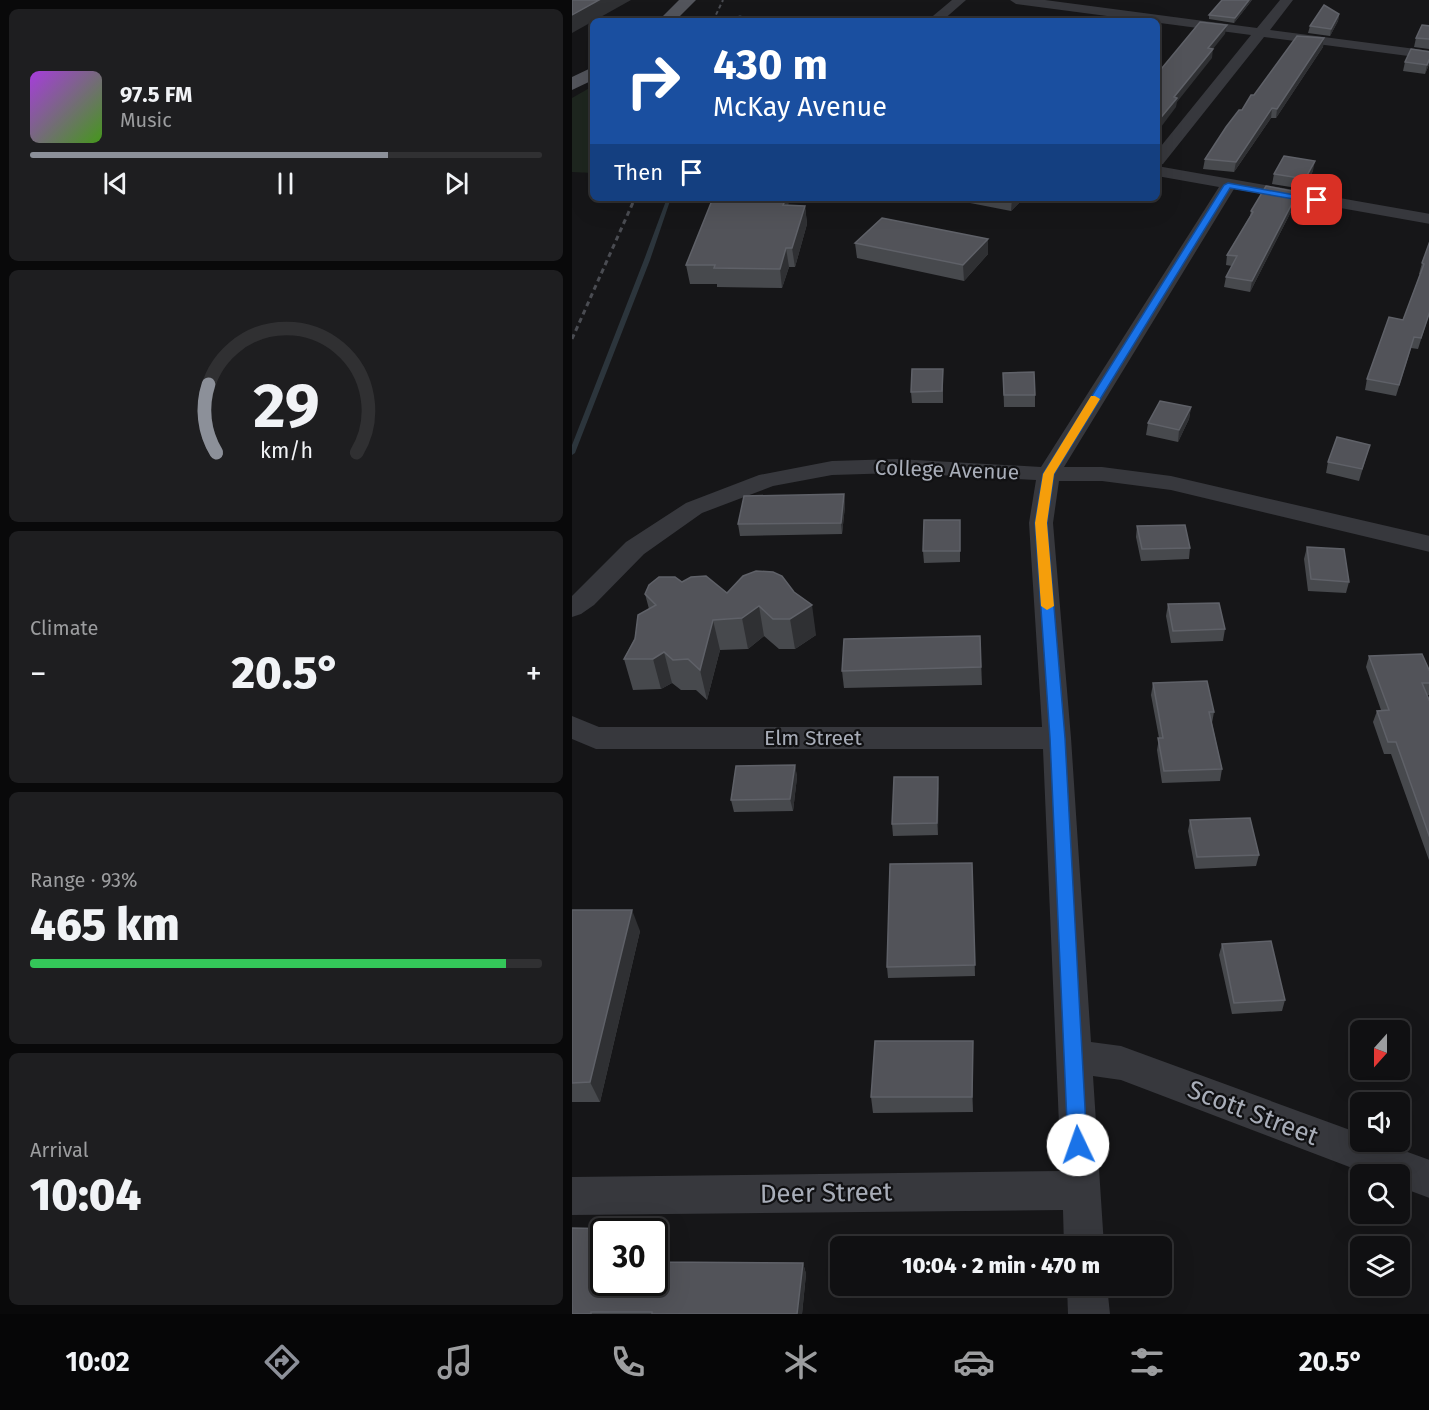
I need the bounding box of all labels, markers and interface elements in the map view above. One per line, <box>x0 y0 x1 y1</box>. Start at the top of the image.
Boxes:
text: 430 m <box>713 40 828 90</box>
icon: right <box>614 42 692 120</box>
text: 97.5 FM <box>120 81 192 108</box>
text: McKay Avenue <box>713 91 887 123</box>
text: Music <box>120 108 172 132</box>
icon: arrive <box>675 156 708 189</box>
text: Then <box>614 159 663 186</box>
icon: previous <box>99 167 132 200</box>
icon: pause <box>269 167 302 200</box>
icon: next <box>440 167 473 200</box>
pin <box>1291 174 1342 225</box>
icon: arrive <box>1300 183 1333 216</box>
text: 29 <box>253 369 319 444</box>
text: km/h <box>259 438 313 464</box>
street label: College Avenue <box>874 454 1020 486</box>
text: Climate <box>30 616 98 640</box>
text: 20.5° <box>231 646 341 700</box>
text: − <box>30 654 47 694</box>
text: + <box>526 654 542 694</box>
street label: Elm Street <box>764 725 862 751</box>
text: Range · 93% <box>30 868 137 892</box>
text: 465 km <box>30 898 180 952</box>
north arrow <box>1350 1020 1410 1080</box>
map controls <box>1350 1020 1410 1296</box>
street label: Scott Street <box>1183 1074 1323 1152</box>
button: sound <box>1350 1092 1410 1152</box>
position arrow <box>1046 1113 1110 1177</box>
text: Arrival <box>30 1138 89 1162</box>
button: search <box>1350 1164 1410 1224</box>
text: 10:04 <box>30 1168 141 1222</box>
street label: Deer Street <box>759 1176 893 1210</box>
speed limit sign: 30 <box>590 1218 668 1296</box>
button: layers <box>1350 1236 1410 1296</box>
text: 10:04 · 2 min · 470 m <box>902 1252 1100 1279</box>
icon: directions <box>261 1341 303 1383</box>
icon: music <box>434 1341 476 1383</box>
icon: phone <box>607 1341 649 1383</box>
icon: climate <box>780 1341 822 1383</box>
icon: car <box>953 1341 995 1383</box>
icon: filters <box>1126 1341 1168 1383</box>
text: 10:02 <box>65 1346 130 1378</box>
text: 20.5° <box>1299 1346 1363 1378</box>

